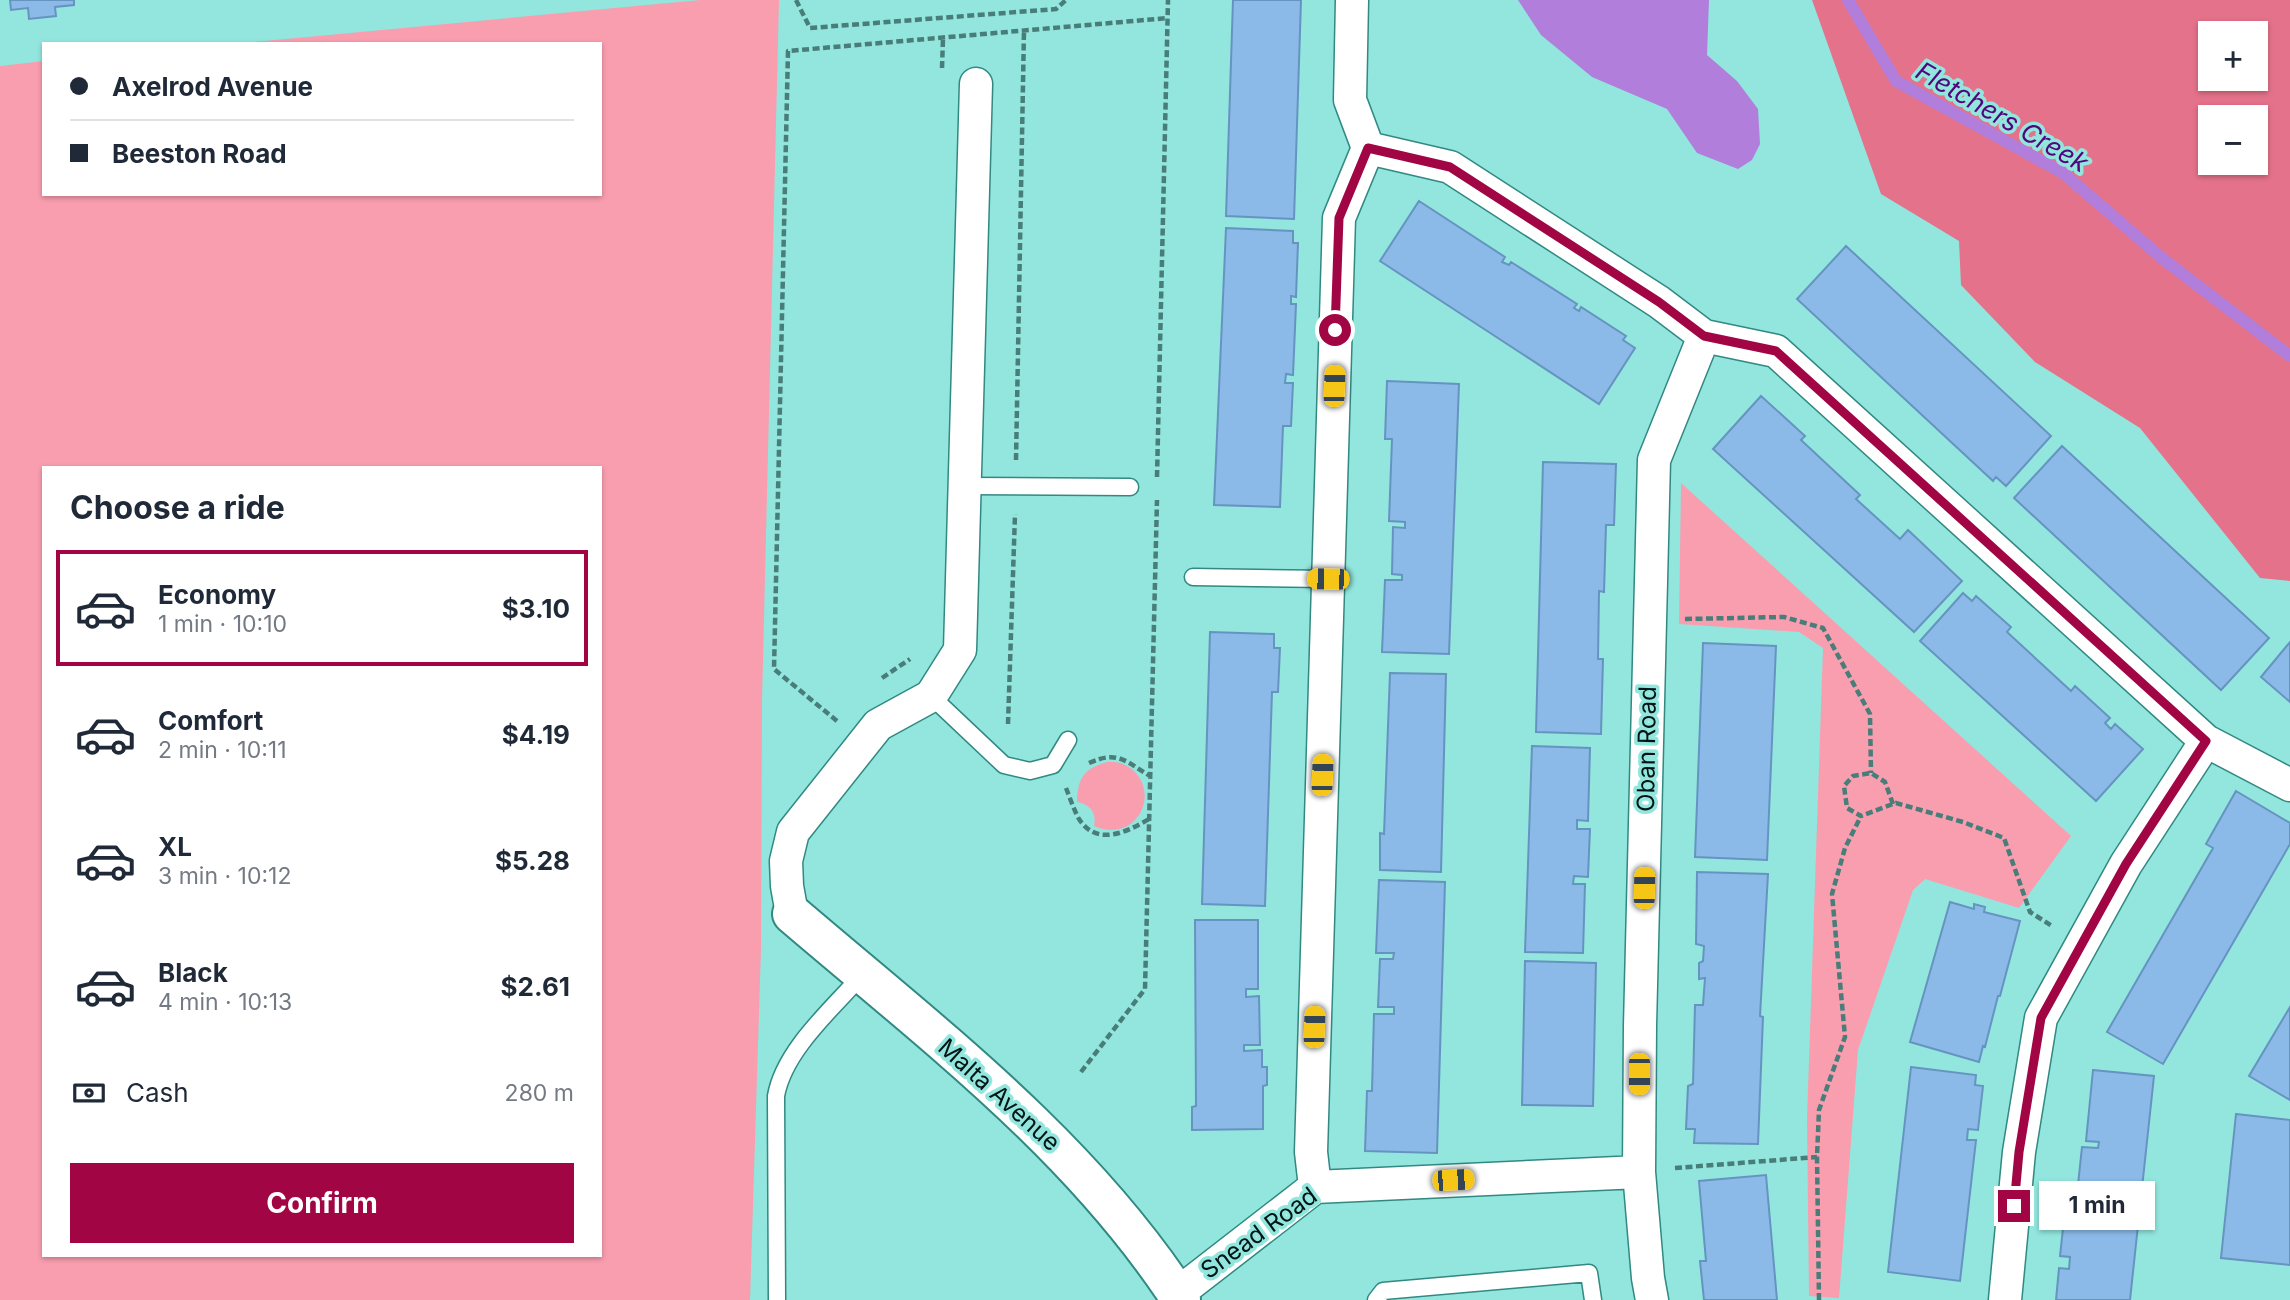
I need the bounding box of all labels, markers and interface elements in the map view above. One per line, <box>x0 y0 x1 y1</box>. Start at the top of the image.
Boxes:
map controls <box>2198 21 2268 175</box>
button: + <box>2198 21 2268 91</box>
water label: Fletchers Creek <box>1911 55 2094 179</box>
text: Axelrod Avenue <box>112 71 313 102</box>
button: − <box>2198 105 2268 175</box>
text: Beeston Road <box>112 138 287 169</box>
route start <box>1319 314 1351 346</box>
car <box>1323 365 1346 407</box>
text: Choose a ride <box>70 488 285 527</box>
car <box>1307 568 1350 590</box>
icon: car <box>74 577 137 640</box>
text: Economy <box>158 579 276 610</box>
text: $3.10 <box>502 593 570 624</box>
text: 1 min · 10:10 <box>158 610 287 638</box>
street label: Oban Road <box>1631 686 1662 812</box>
icon: car <box>74 703 137 766</box>
text: Comfort <box>158 705 263 736</box>
text: $4.19 <box>502 719 570 750</box>
text: 2 min · 10:11 <box>158 736 287 764</box>
car <box>1311 754 1334 796</box>
icon: car <box>74 829 137 892</box>
text: XL <box>158 831 192 862</box>
text: $5.28 <box>495 845 570 876</box>
text: 3 min · 10:12 <box>158 862 291 890</box>
car <box>1634 867 1655 909</box>
icon: car <box>74 955 137 1018</box>
text: Black <box>158 957 228 988</box>
text: $2.61 <box>501 971 570 1002</box>
text: 4 min · 10:13 <box>158 988 292 1016</box>
car <box>1303 1006 1326 1048</box>
street label: Malta Avenue <box>932 1032 1066 1157</box>
car <box>1629 1053 1650 1095</box>
icon: cash <box>70 1074 108 1112</box>
text: Cash <box>126 1077 189 1108</box>
text: 280 m <box>505 1079 574 1107</box>
button: Confirm <box>70 1163 574 1243</box>
car <box>1432 1168 1475 1192</box>
street label: Snead Road <box>1195 1181 1322 1284</box>
callout: 1 min <box>2038 1182 2154 1230</box>
route end <box>1998 1190 2030 1222</box>
text: 1 min <box>2069 1191 2125 1219</box>

